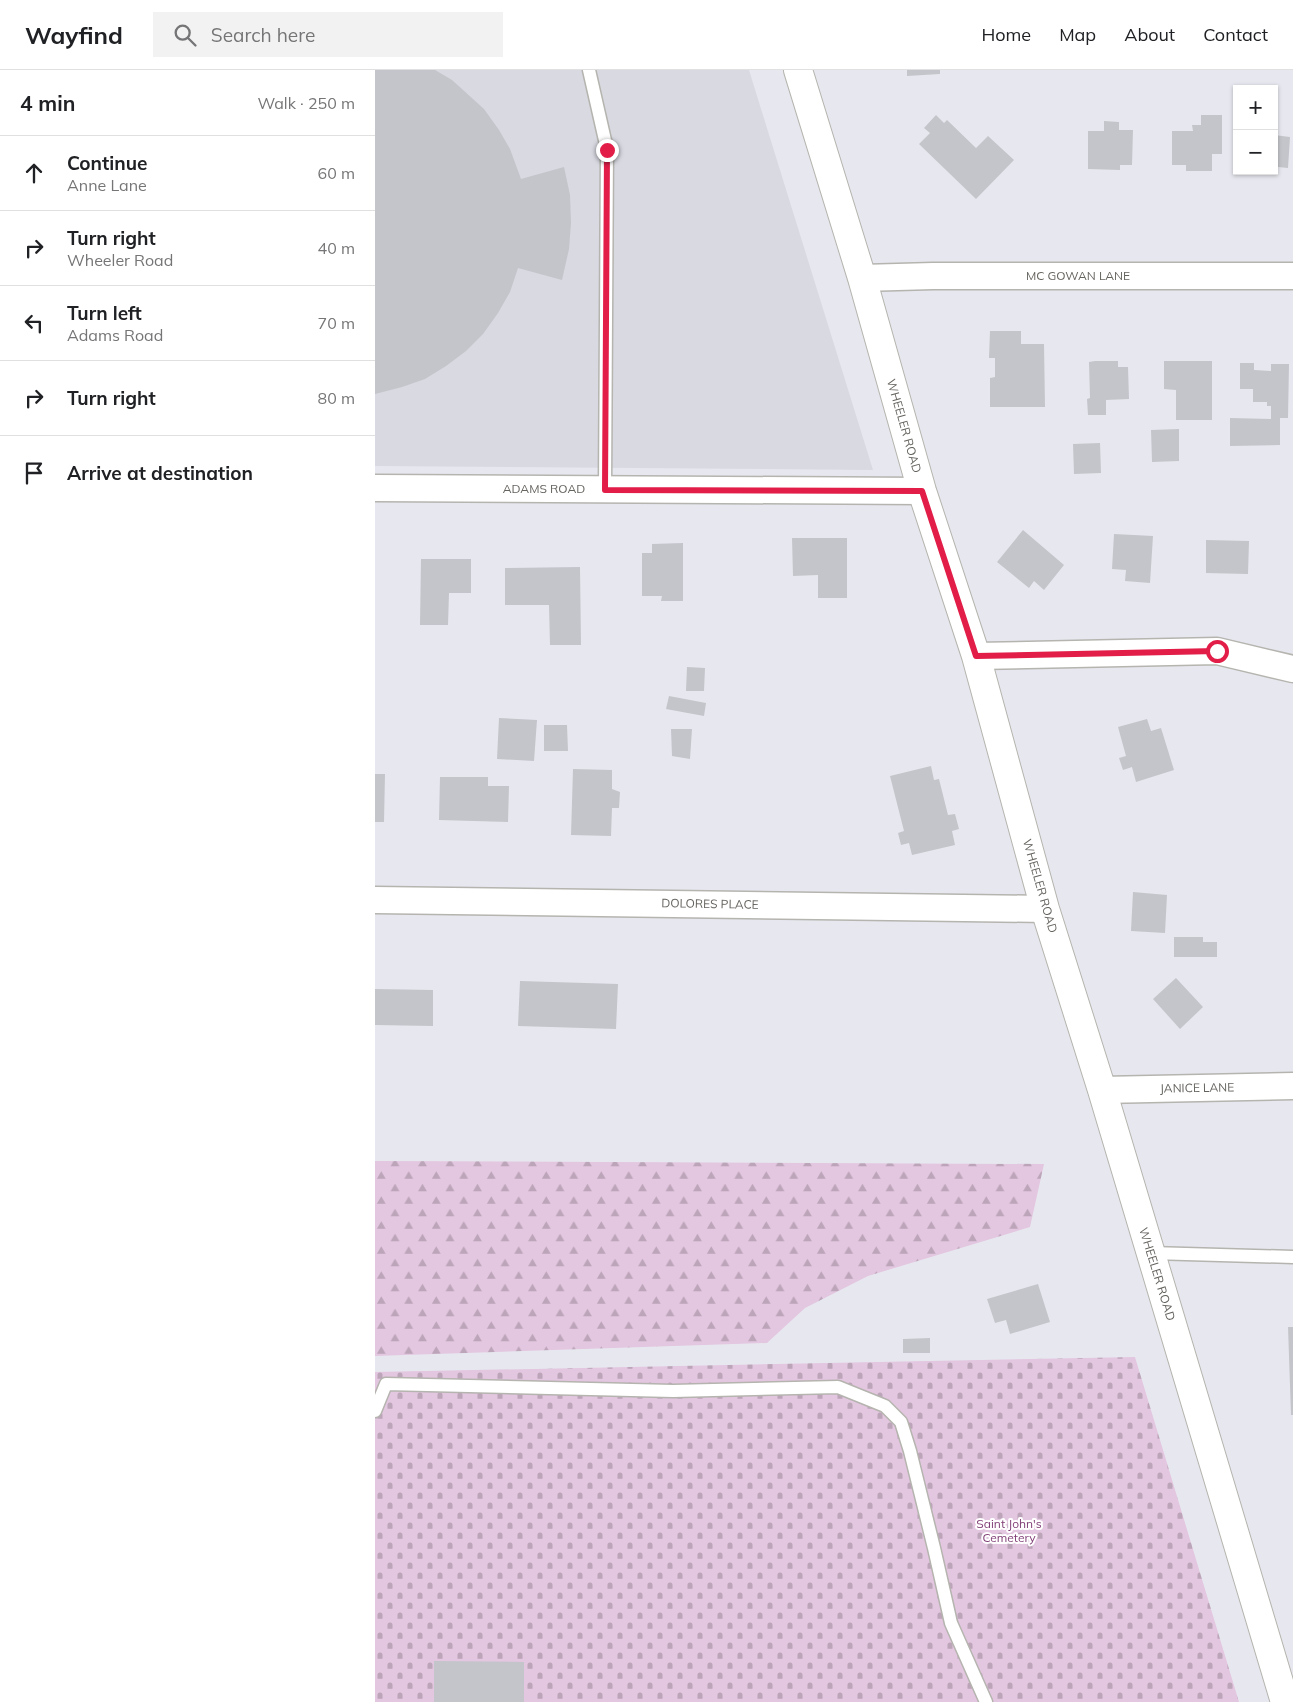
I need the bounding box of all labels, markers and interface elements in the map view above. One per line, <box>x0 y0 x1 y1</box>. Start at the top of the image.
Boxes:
search box <box>153 12 503 57</box>
text: Wayfind <box>25 20 123 50</box>
icon: search <box>171 21 199 49</box>
text: Search here <box>211 23 315 47</box>
text: Home <box>981 23 1031 46</box>
text: Map <box>1059 23 1096 46</box>
text: About <box>1124 23 1175 46</box>
text: Contact <box>1203 23 1268 46</box>
map controls <box>1233 85 1278 175</box>
button: + <box>1233 85 1278 130</box>
text: 4 min <box>20 90 75 116</box>
text: Walk · 250 m <box>257 93 355 113</box>
button: − <box>1233 130 1278 175</box>
route end <box>596 139 619 162</box>
text: Continue <box>67 151 147 175</box>
icon: ahead <box>20 159 48 187</box>
text: 60 m <box>318 163 355 183</box>
text: Anne Lane <box>67 175 147 195</box>
text: Turn right <box>67 226 156 250</box>
icon: right <box>20 234 48 262</box>
text: 40 m <box>318 238 355 258</box>
text: Wheeler Road <box>67 250 173 270</box>
street label: MC GOWAN LANE <box>1026 268 1130 283</box>
text: Turn left <box>67 301 142 325</box>
icon: left <box>20 309 48 337</box>
text: 70 m <box>318 313 355 333</box>
text: Adams Road <box>67 325 163 345</box>
street label: WHEELER ROAD <box>884 377 925 474</box>
icon: right <box>20 384 48 412</box>
text: Turn right <box>67 386 156 410</box>
text: 80 m <box>318 388 355 408</box>
icon: arrive <box>20 459 48 487</box>
text: Arrive at destination <box>67 461 253 485</box>
street label: ADAMS ROAD <box>503 481 585 496</box>
route start <box>1206 640 1229 663</box>
street label: WHEELER ROAD <box>1020 837 1061 934</box>
street label: DOLORES PLACE <box>661 895 759 912</box>
street label: JANICE LANE <box>1160 1079 1234 1096</box>
street label: WHEELER ROAD <box>1136 1225 1179 1322</box>
park label: Saint John's Cemetery <box>976 1516 1042 1545</box>

